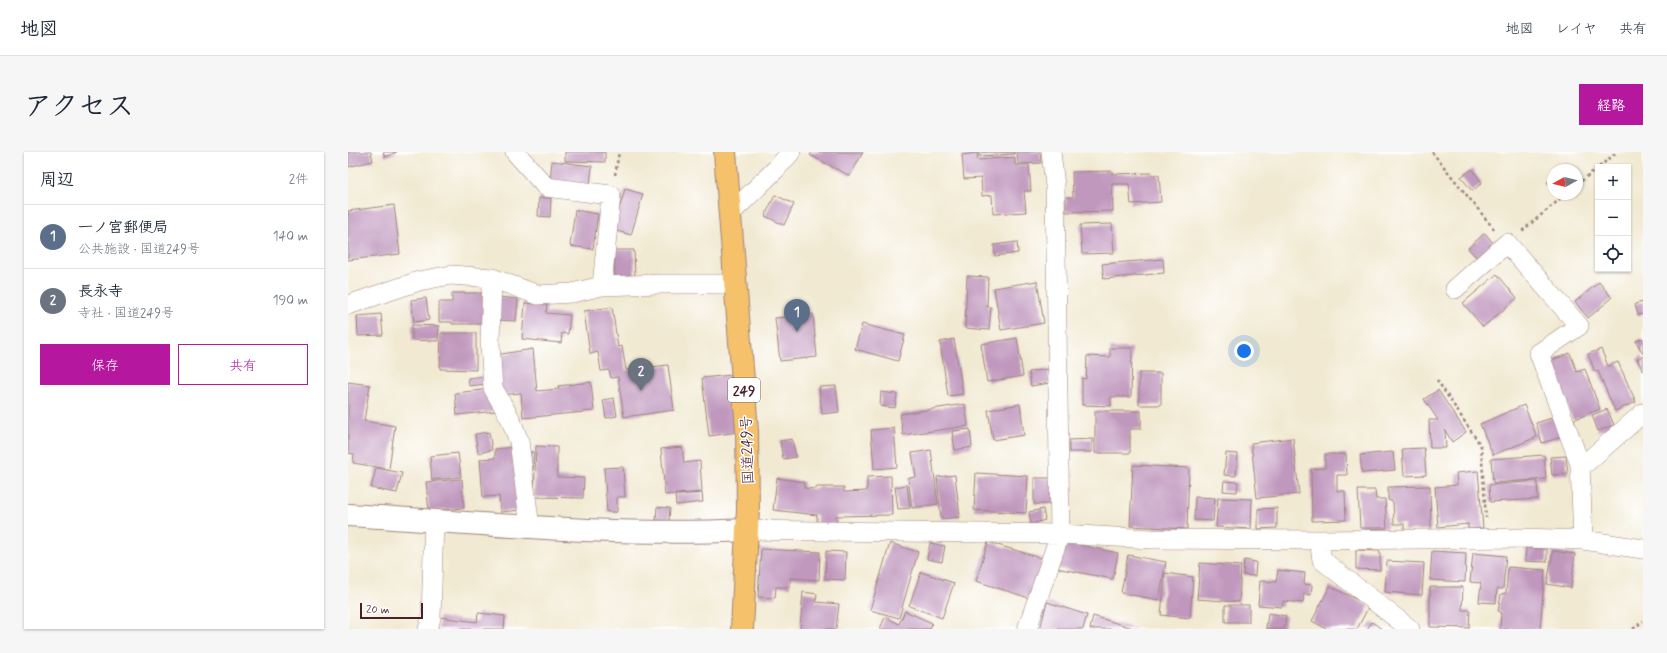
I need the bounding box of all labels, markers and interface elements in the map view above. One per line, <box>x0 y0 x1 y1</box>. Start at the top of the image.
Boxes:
text: 地図 <box>20 17 58 42</box>
text: 地図 <box>1506 20 1534 38</box>
text: レイヤ <box>1556 20 1597 38</box>
text: 共有 <box>1619 20 1647 38</box>
button: 経路 <box>1579 84 1643 125</box>
text: アクセス <box>24 89 134 126</box>
north arrow <box>1547 164 1583 200</box>
map controls <box>1595 164 1631 272</box>
button: + <box>1595 164 1631 200</box>
text: 周辺 <box>40 169 74 191</box>
text: 2件 <box>289 171 308 188</box>
button: − <box>1595 200 1631 236</box>
text: 一ノ宮郵便局 <box>78 218 168 238</box>
text: 1 <box>50 228 56 245</box>
text: 140 m <box>273 228 308 245</box>
button: locate <box>1595 236 1631 272</box>
text: 公共施設 · 国道249号 <box>78 241 200 258</box>
text: 長永寺 <box>78 282 123 302</box>
text: 2 <box>50 292 56 309</box>
text: 190 m <box>273 292 308 309</box>
pin: 1 <box>784 299 810 332</box>
text: 寺社 · 国道249号 <box>78 305 174 322</box>
your location <box>1234 341 1254 361</box>
button: 保存 <box>40 344 170 385</box>
button: 共有 <box>178 344 308 385</box>
pin: 2 <box>628 358 654 391</box>
road number: 249 <box>728 378 760 402</box>
street label: 国道249号 <box>737 415 759 485</box>
scale bar <box>360 601 423 620</box>
text: 20 m <box>366 603 389 617</box>

